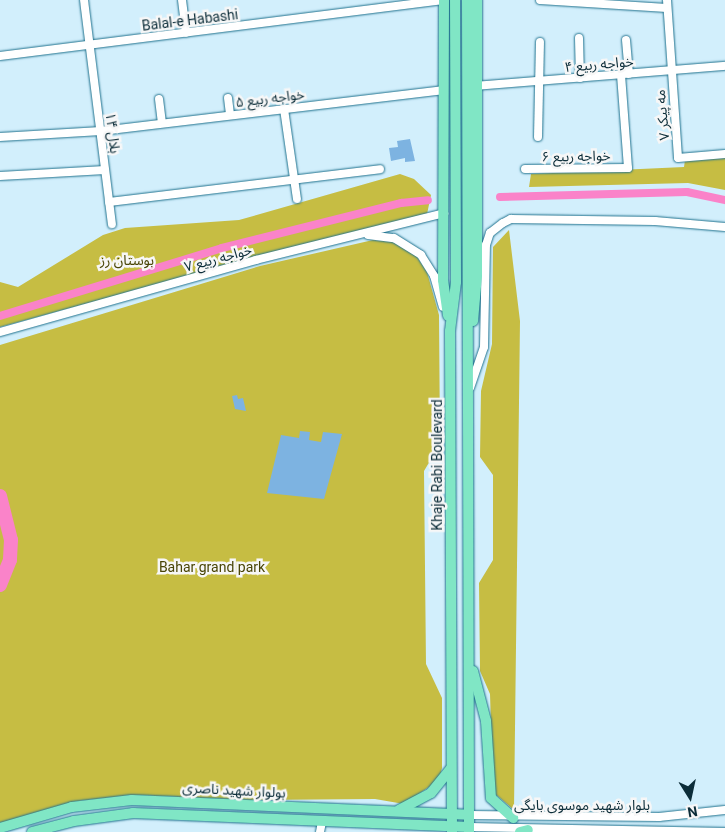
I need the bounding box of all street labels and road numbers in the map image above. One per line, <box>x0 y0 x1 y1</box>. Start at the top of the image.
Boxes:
street label: Balal-e Habashi <box>141 6 239 34</box>
street label: خواجه ربیع ۴ <box>564 53 634 75</box>
street label: خواجه ربیع ۵ <box>235 85 305 111</box>
street label: مه پیکر ۷ <box>651 89 673 141</box>
street label: بلال ۱۴ <box>102 111 124 155</box>
street label: خواجه ربیع ۶ <box>541 147 611 165</box>
street label: خواجه ربیع ۷ <box>182 241 254 275</box>
street label: Khaje Rabi Boulevard <box>429 399 445 531</box>
street label: بولوار شهید ناصری <box>182 779 286 801</box>
street label: بلوار شهید موسوی بایگی <box>514 797 650 813</box>

